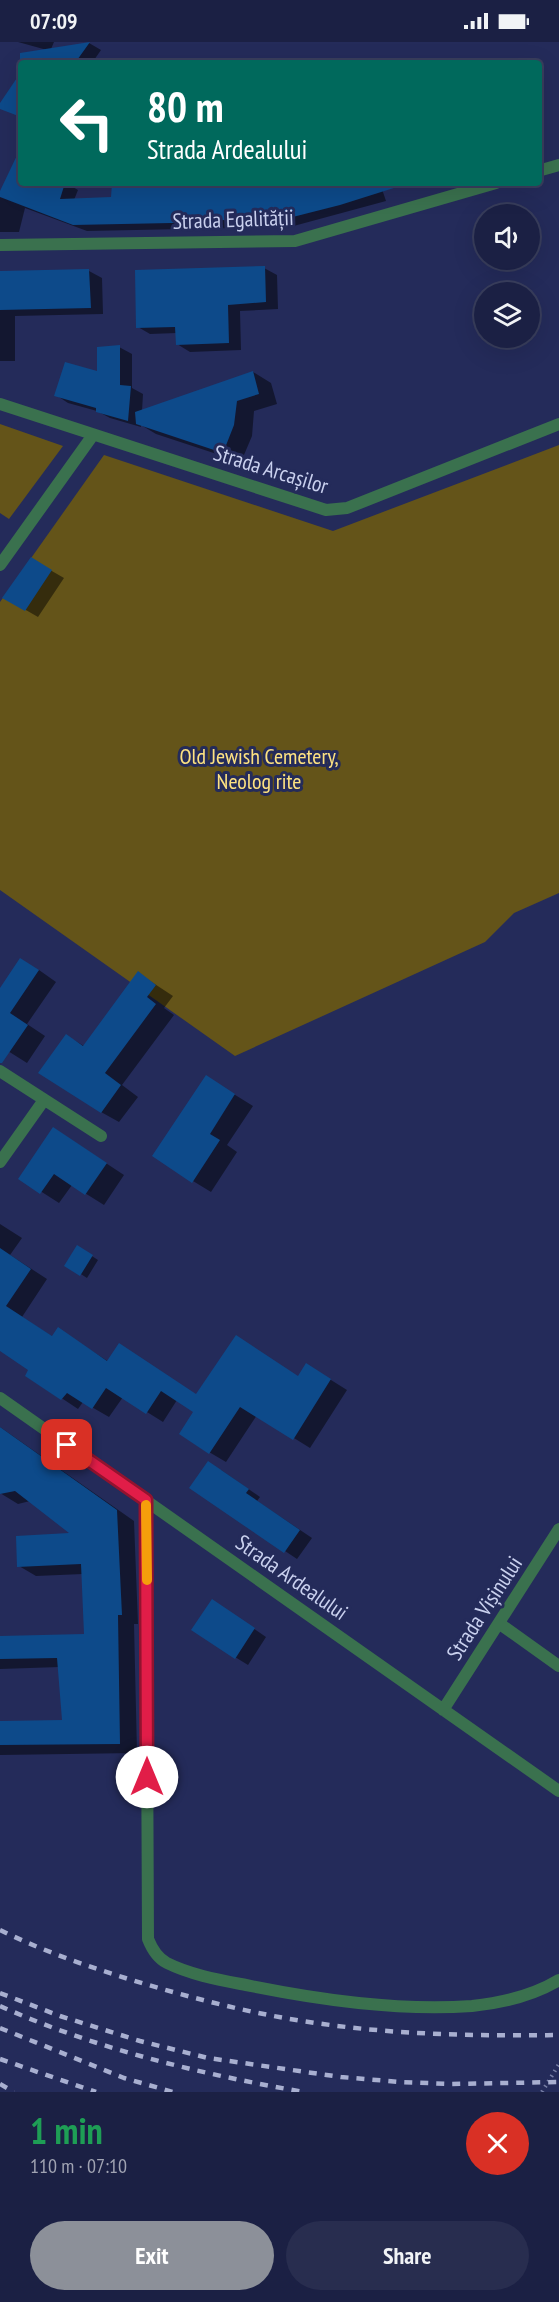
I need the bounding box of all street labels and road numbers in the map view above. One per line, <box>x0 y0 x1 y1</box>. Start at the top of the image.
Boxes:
street label: Strada Egalității <box>172 203 294 235</box>
street label: Strada Arcașilor <box>210 438 332 500</box>
street label: Strada Ardealului <box>230 1528 354 1626</box>
street label: Strada Vișinului <box>440 1551 528 1665</box>

